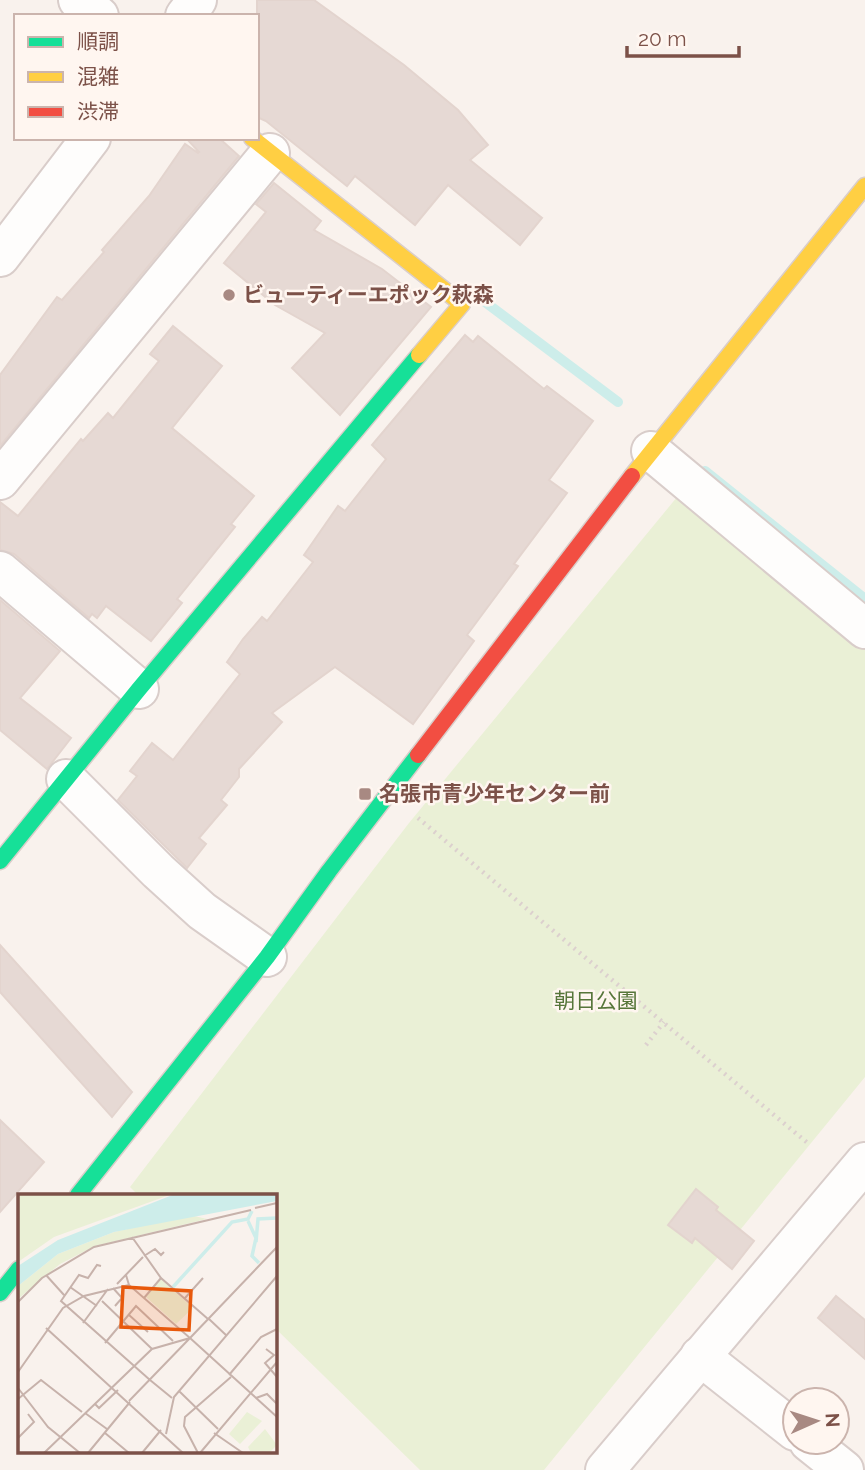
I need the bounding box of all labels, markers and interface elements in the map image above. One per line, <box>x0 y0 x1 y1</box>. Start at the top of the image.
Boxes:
legend <box>14 14 259 140</box>
scale bar <box>627 14 739 58</box>
text: 20 m <box>638 26 686 51</box>
text: 順調 <box>77 29 119 54</box>
text: 混雑 <box>77 64 119 89</box>
text: 渋滞 <box>77 99 119 124</box>
place label: ビューティーエポック萩森 <box>243 282 494 307</box>
marker: ビューティーエポック萩森 <box>221 287 237 303</box>
place label: 名張市青少年センター前 <box>379 781 610 806</box>
marker: 名張市青少年センター前 <box>357 786 373 802</box>
park label: 朝日公園 <box>554 988 638 1013</box>
inset map <box>18 1194 276 1452</box>
north arrow <box>781 1386 851 1456</box>
text: N <box>822 1412 844 1428</box>

